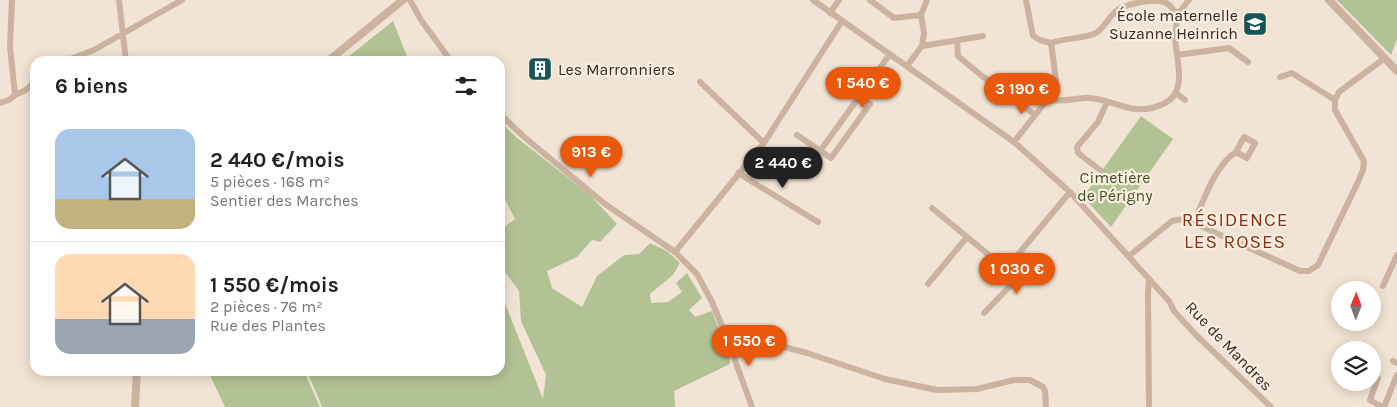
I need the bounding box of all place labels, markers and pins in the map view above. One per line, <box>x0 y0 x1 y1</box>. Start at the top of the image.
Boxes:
place label: École maternelle Suzanne Heinrich <box>1109 6 1238 43</box>
school or university icon: École maternelle Suzanne Heinrich <box>1242 11 1268 37</box>
building icon: Les Marronniers <box>527 56 553 82</box>
place label: Les Marronniers <box>558 60 675 79</box>
pin: 1 540 € <box>817 66 909 109</box>
pin: 3 190 € <box>976 72 1068 115</box>
pin: 913 € <box>556 136 626 178</box>
pin: 2 440 € <box>737 146 829 189</box>
pin: 1 030 € <box>971 252 1063 295</box>
pin: 1 550 € <box>703 324 795 367</box>

